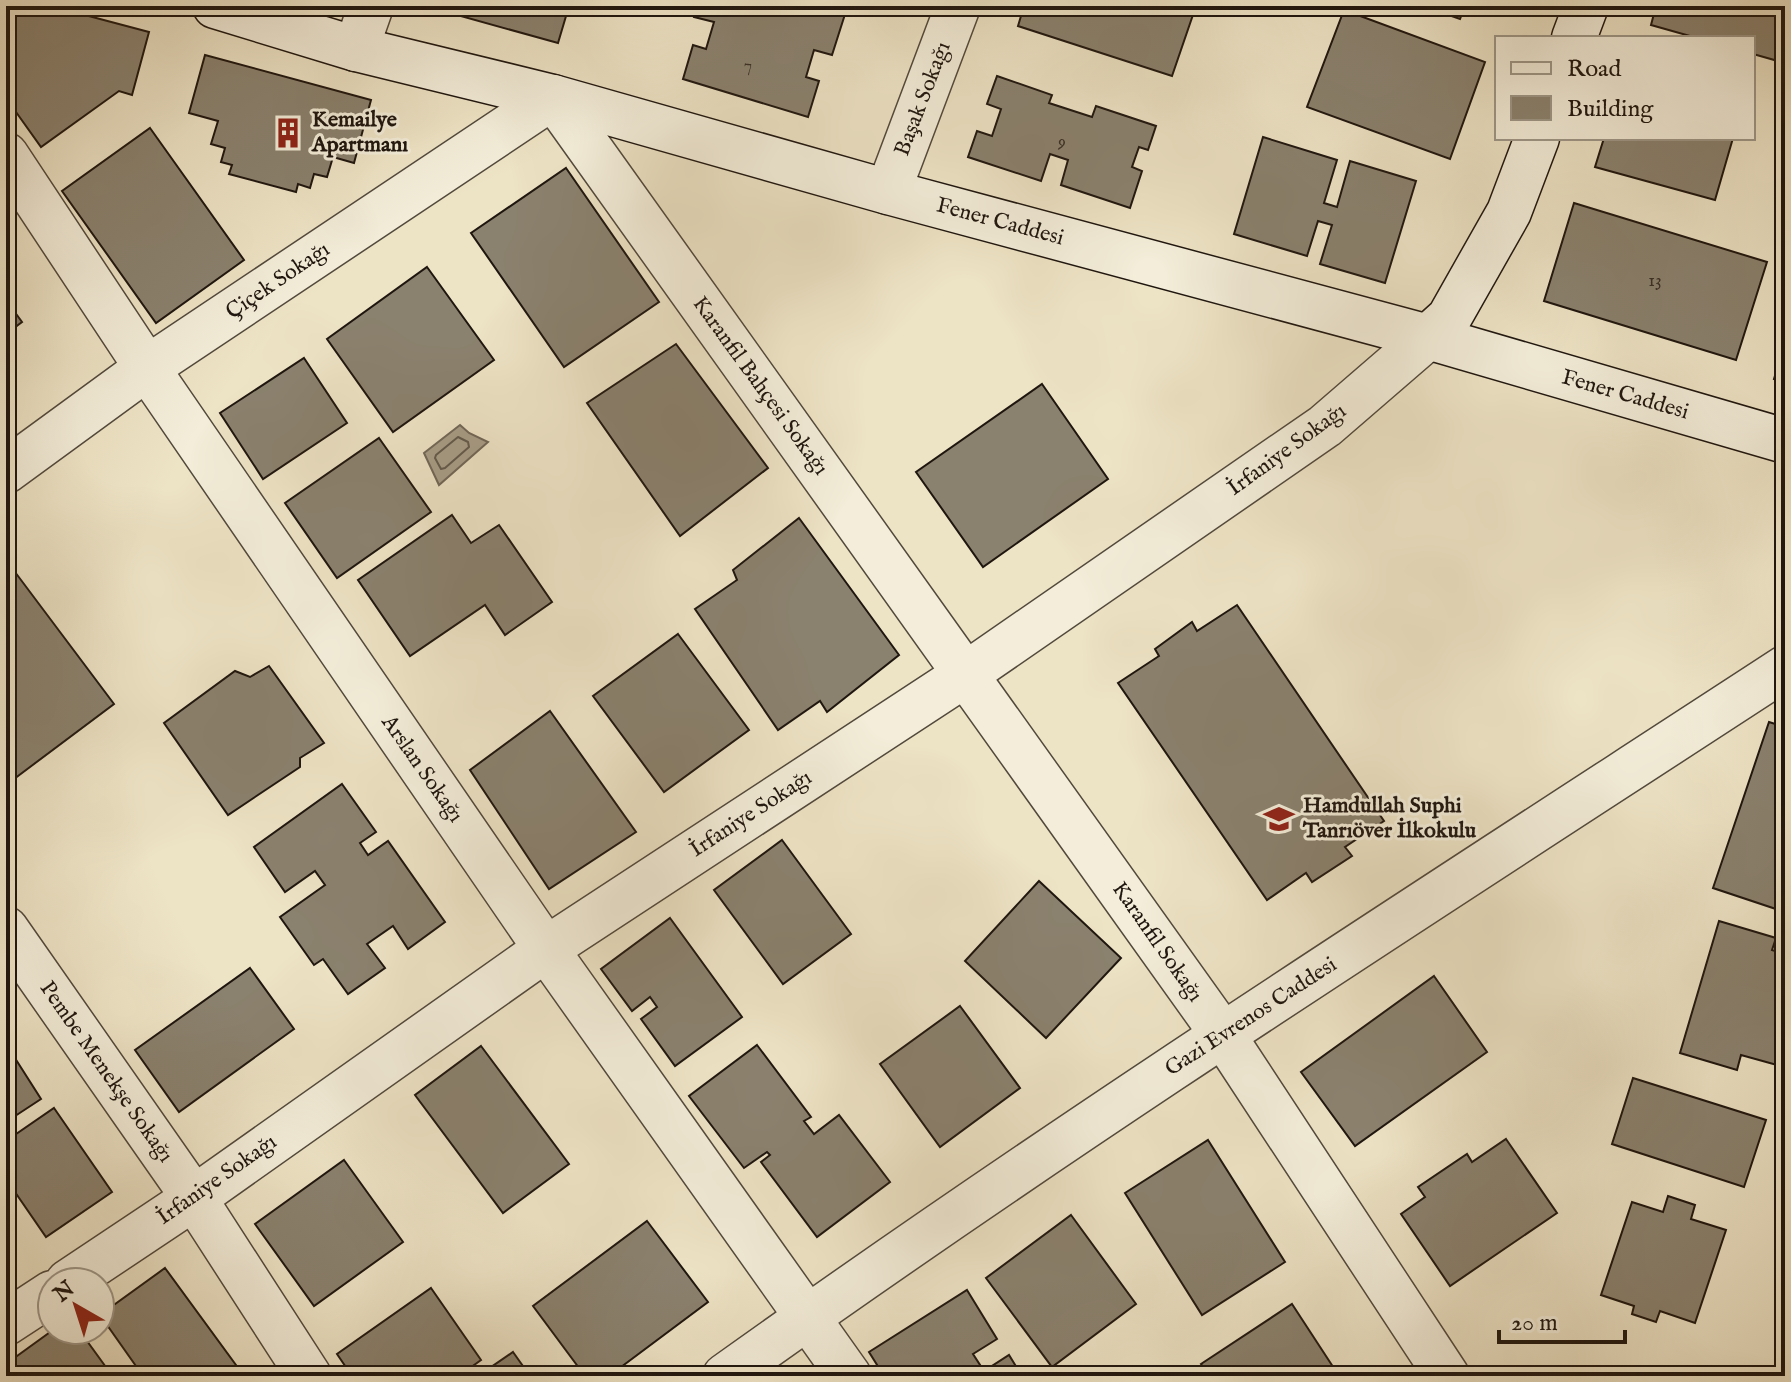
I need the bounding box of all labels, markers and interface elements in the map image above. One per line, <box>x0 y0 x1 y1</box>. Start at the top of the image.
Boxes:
legend <box>1495 36 1755 140</box>
street label: Başak Sokağı <box>888 38 958 160</box>
text: Road <box>1567 54 1621 85</box>
house number: 7 <box>744 55 752 78</box>
text: Building <box>1567 94 1654 125</box>
place label: Kemailye Apartmanı <box>311 106 408 159</box>
building icon: Kemailye Apartmanı <box>271 116 305 150</box>
house number: 9 <box>1057 131 1066 154</box>
street label: Fener Caddesi <box>933 192 1067 253</box>
street label: Çiçek Sokağı <box>221 236 336 326</box>
house number: 13 <box>1648 270 1662 293</box>
street label: Karanfil Bahçesi Sokağı <box>686 291 834 481</box>
street label: Fener Caddesi <box>1558 363 1692 427</box>
street label: İrfaniye Sokağı <box>1222 397 1352 503</box>
street label: Arslan Sokağı <box>374 709 469 828</box>
street label: İrfaniye Sokağı <box>685 764 817 864</box>
place label: Hamdullah Suphi Tanrıöver İlkokulu <box>1302 792 1477 845</box>
school or university icon: Hamdullah Suphi Tanrıöver İlkokulu <box>1262 802 1296 836</box>
street label: Karanfil Sokağı <box>1105 876 1209 1008</box>
street label: Gazi Evrenos Caddesi <box>1160 951 1342 1083</box>
street label: Pembe Menekşe Sokağı <box>33 976 179 1168</box>
street label: İrfaniye Sokağı <box>152 1128 283 1232</box>
north arrow <box>36 1266 116 1346</box>
text: N <box>48 1275 81 1310</box>
scale bar <box>1499 1294 1625 1344</box>
text: 20 m <box>1511 1308 1558 1339</box>

